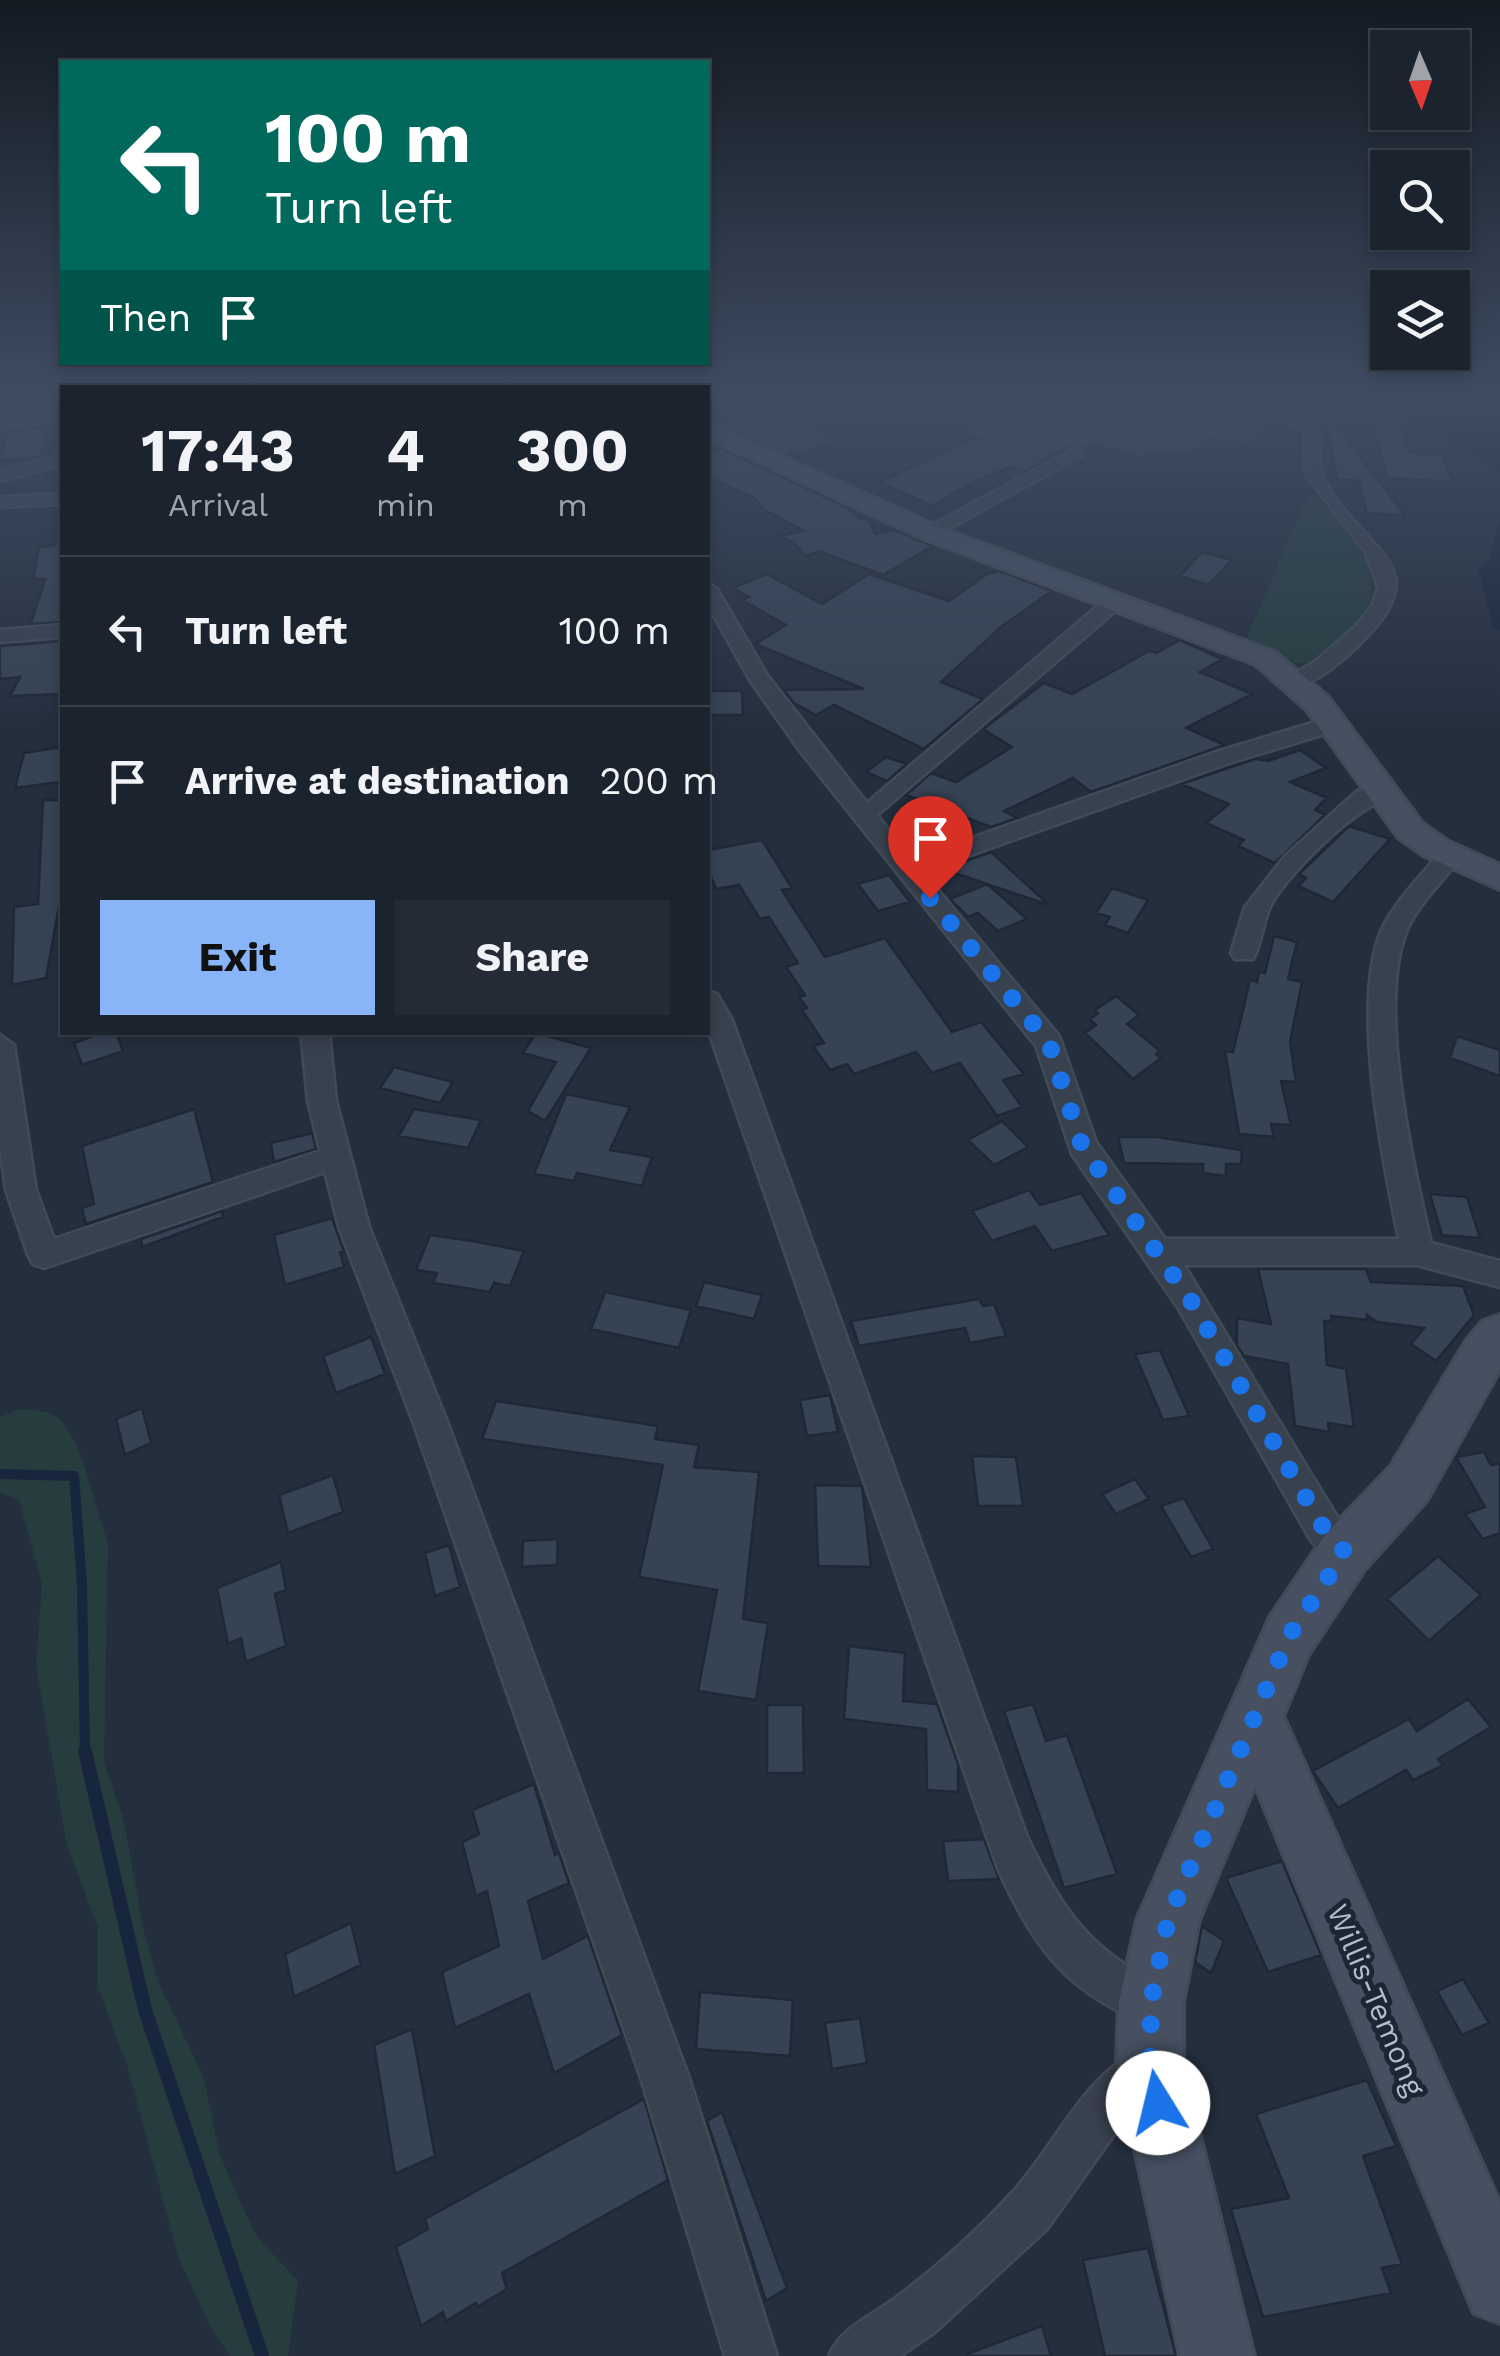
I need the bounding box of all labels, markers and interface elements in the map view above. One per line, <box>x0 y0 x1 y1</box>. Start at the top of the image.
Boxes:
north arrow <box>1370 30 1470 130</box>
map controls <box>1370 30 1470 370</box>
text: 100 m <box>265 97 471 179</box>
icon: left <box>100 100 230 230</box>
button: search <box>1370 150 1470 250</box>
text: Turn left <box>265 181 452 234</box>
button: layers <box>1370 270 1470 370</box>
icon: arrive <box>211 290 266 345</box>
text: Then <box>100 296 191 340</box>
text: 17:43 <box>141 415 295 486</box>
text: 4 <box>386 415 425 486</box>
text: 300 <box>516 415 629 486</box>
text: Arrival <box>168 486 268 524</box>
text: min <box>376 486 435 524</box>
text: m <box>557 486 588 524</box>
icon: left <box>100 604 155 659</box>
text: Turn left <box>185 609 347 653</box>
text: 100 m <box>559 609 670 653</box>
icon: arrive <box>100 754 155 809</box>
text: Arrive at destination <box>185 759 570 803</box>
text: 200 m <box>600 759 718 803</box>
pin <box>888 796 973 899</box>
icon: arrive <box>903 811 958 866</box>
button: Exit <box>100 900 375 1015</box>
button: Share <box>395 900 670 1015</box>
street label: Willis-Temong <box>1320 1899 1433 2101</box>
position arrow <box>1106 2051 1210 2155</box>

